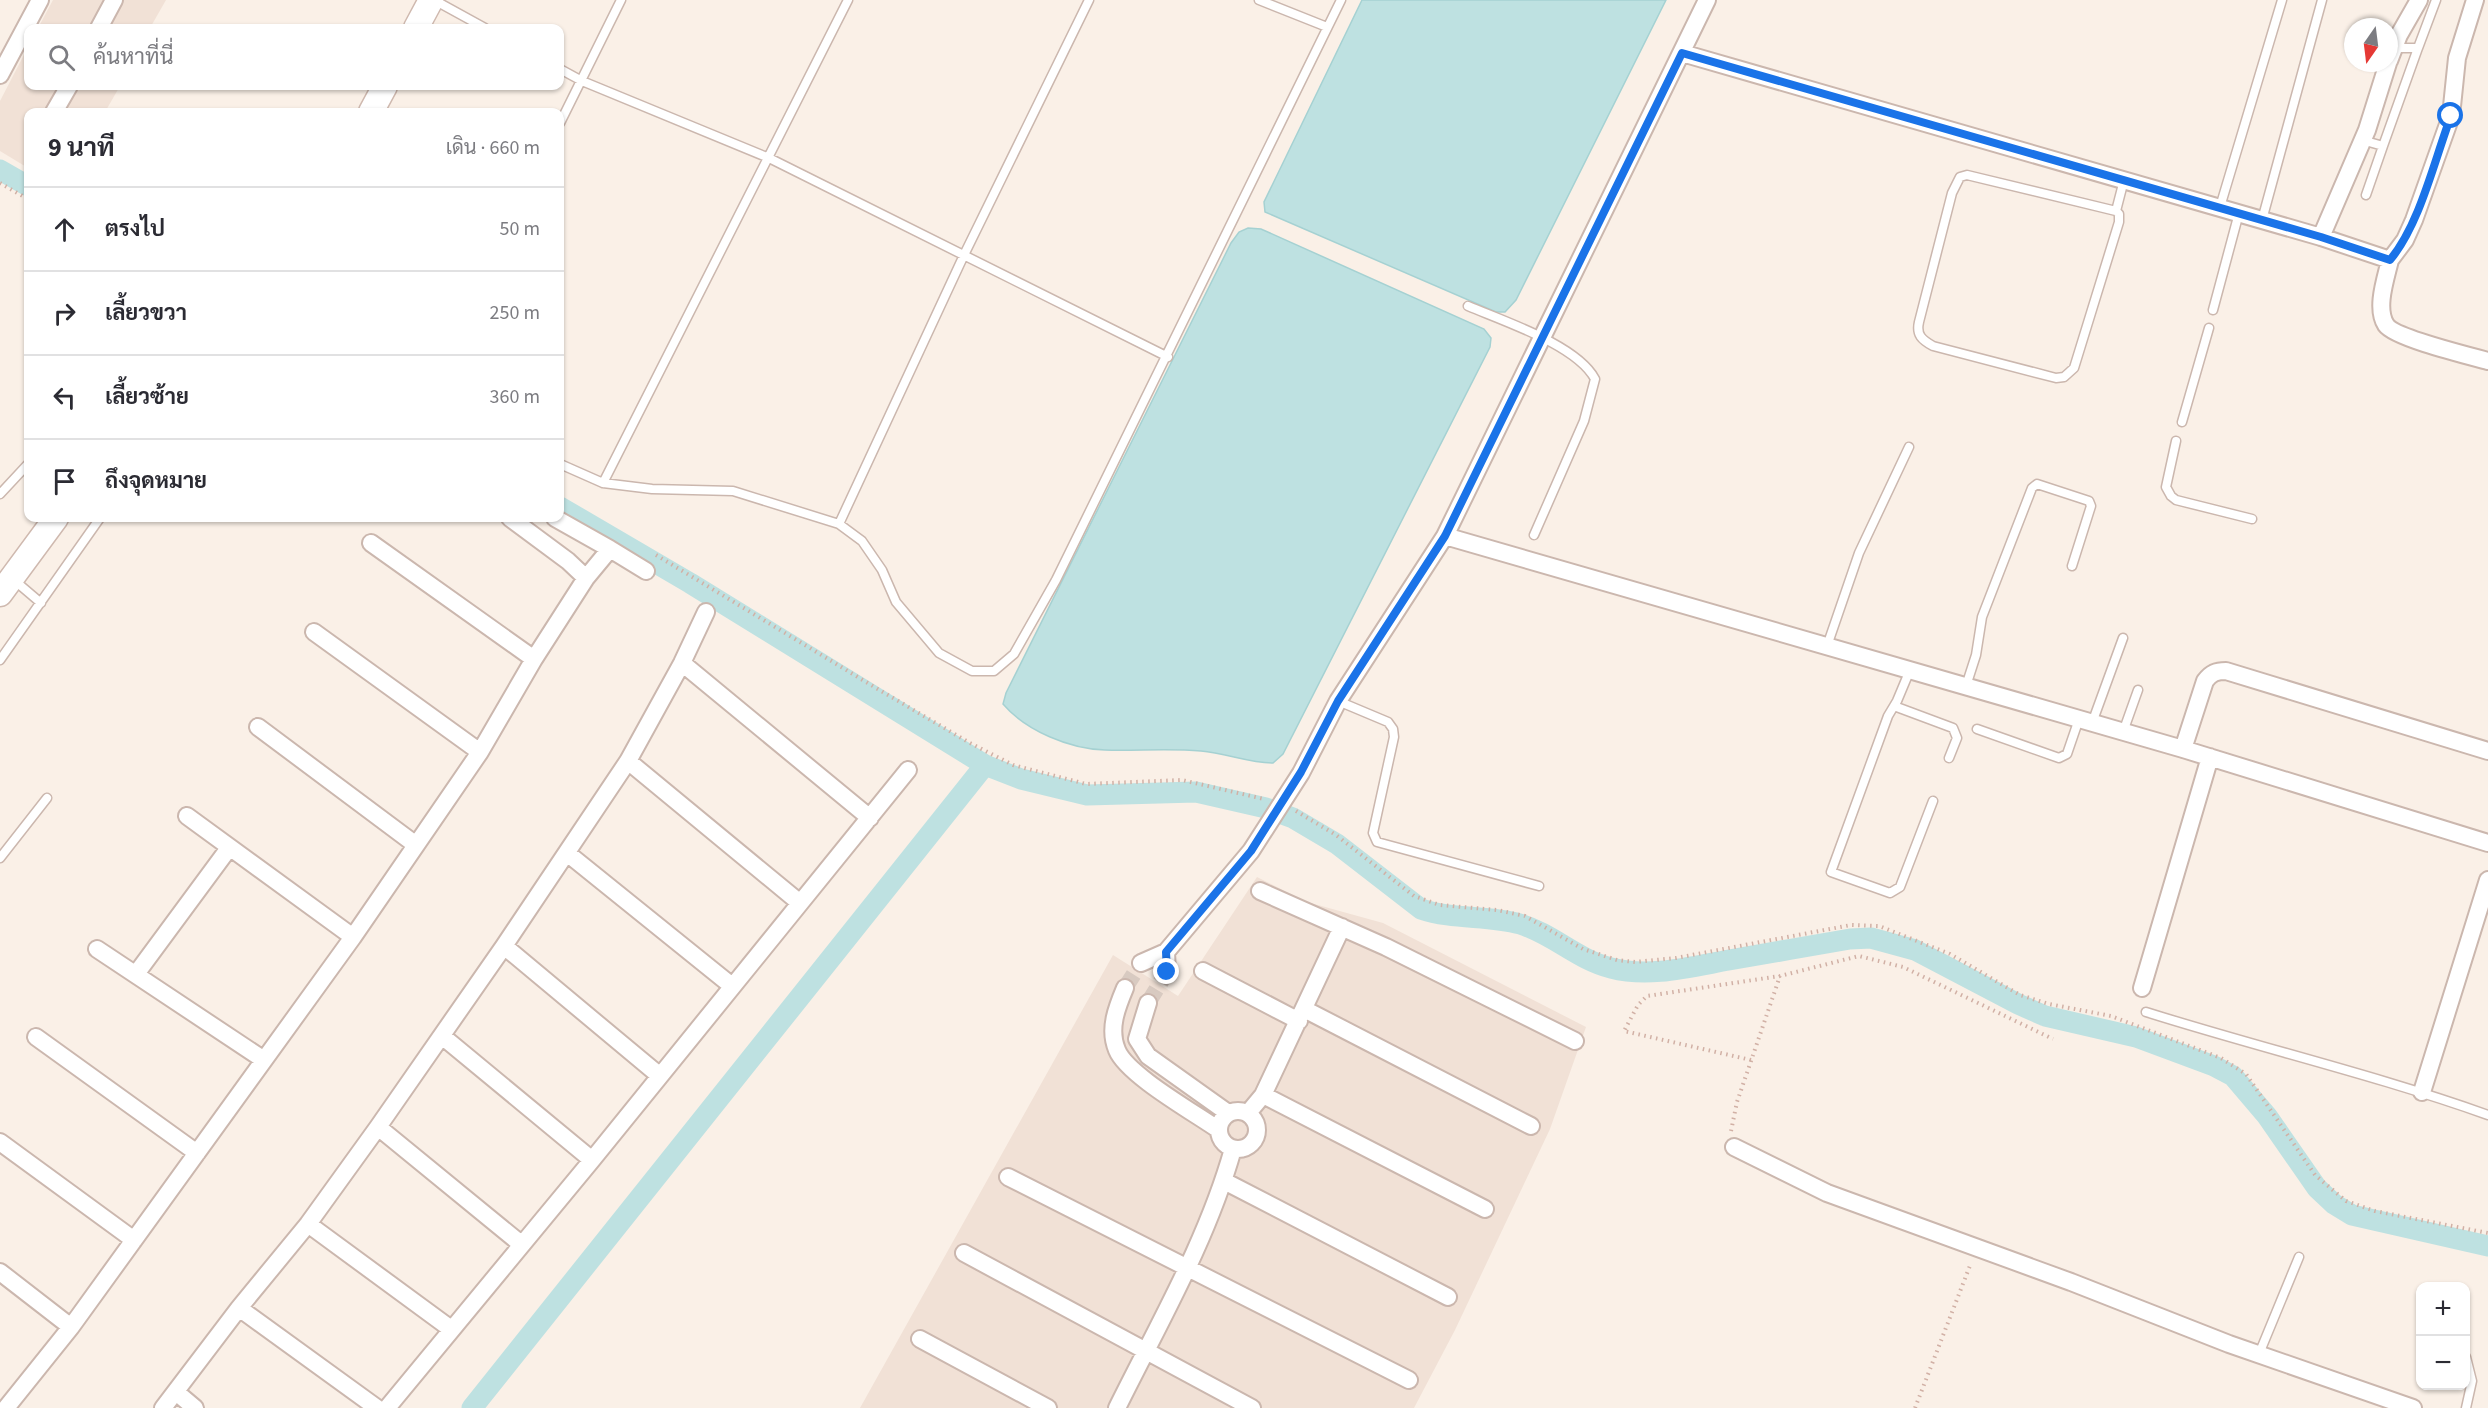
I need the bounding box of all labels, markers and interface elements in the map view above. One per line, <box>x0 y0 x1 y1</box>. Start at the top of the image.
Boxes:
north arrow <box>2344 18 2398 72</box>
search box <box>24 24 564 90</box>
icon: search <box>45 41 78 74</box>
text: ค้นหาที่นี่ <box>93 41 173 73</box>
route start <box>2437 102 2463 128</box>
text: 9 นาที <box>48 129 115 166</box>
text: เดิน · 660 m <box>446 134 540 162</box>
icon: ahead <box>48 213 81 246</box>
text: ตรงไป <box>105 213 165 245</box>
text: 50 m <box>500 215 540 243</box>
icon: right <box>48 297 81 330</box>
text: เลี้ยวขวา <box>105 297 187 329</box>
text: 250 m <box>490 299 540 327</box>
icon: left <box>48 381 81 414</box>
text: เลี้ยวซ้าย <box>105 381 189 413</box>
text: 360 m <box>490 383 540 411</box>
icon: arrive <box>48 465 81 498</box>
text: ถึงจุดหมาย <box>105 465 207 497</box>
route end <box>1153 958 1179 984</box>
map controls <box>2416 1282 2470 1390</box>
button: + <box>2416 1282 2470 1336</box>
button: − <box>2416 1336 2470 1390</box>

